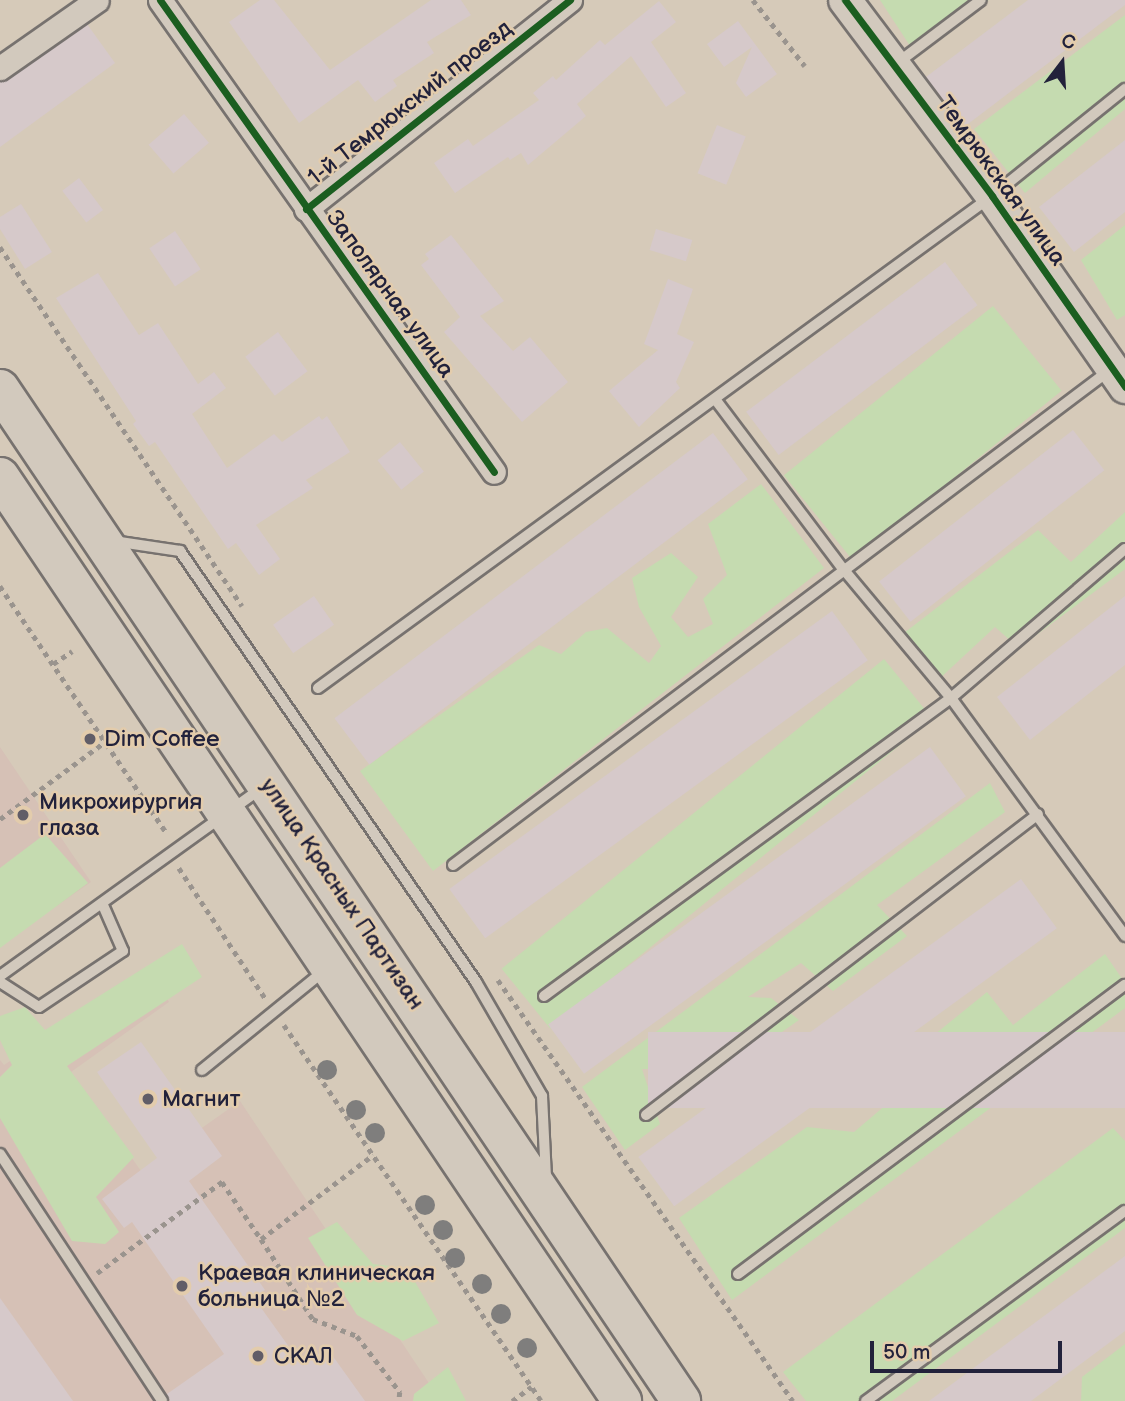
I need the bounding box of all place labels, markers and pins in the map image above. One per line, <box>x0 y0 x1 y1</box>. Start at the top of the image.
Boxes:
place label: Dim Coffee <box>104 725 220 753</box>
marker: Dim Coffee <box>82 731 98 747</box>
place label: Микрохирургия глаза <box>39 788 202 842</box>
marker: Микрохирургия глаза <box>13 805 33 825</box>
place label: Магнит <box>162 1085 240 1113</box>
marker: Магнит <box>140 1091 156 1107</box>
place label: Краевая клиническая больница №2 <box>198 1259 435 1313</box>
marker: Краевая клиническая больница №2 <box>172 1276 192 1296</box>
place label: СКАЛ <box>274 1342 333 1370</box>
marker: СКАЛ <box>248 1346 268 1366</box>

